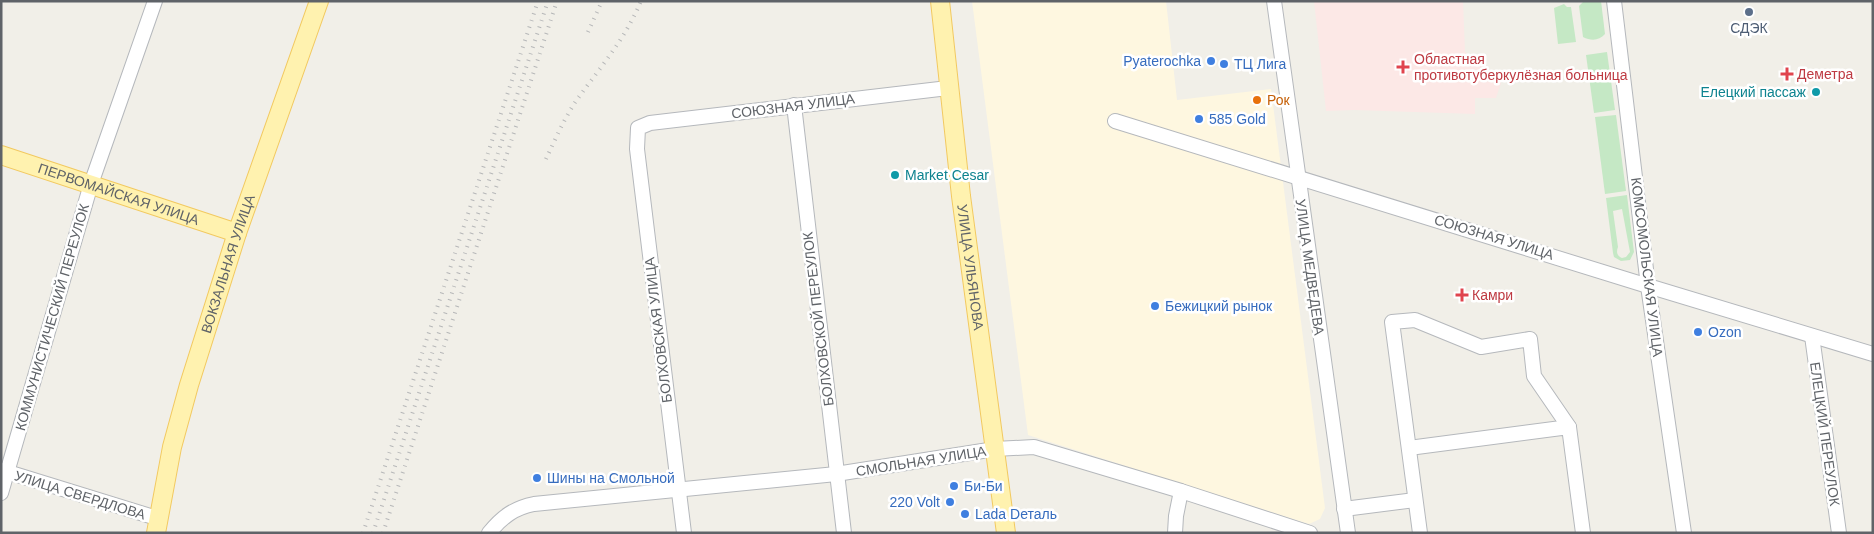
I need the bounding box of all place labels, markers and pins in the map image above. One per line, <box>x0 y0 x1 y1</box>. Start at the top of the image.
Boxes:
marker: СДЭК <box>1743 6 1755 18</box>
place label: СДЭК <box>1730 20 1769 36</box>
place label: Областная противотуберкулёзная больница <box>1414 51 1628 83</box>
place label: Pyaterochka <box>1123 53 1201 69</box>
marker: Pyaterochka <box>1205 55 1217 67</box>
place label: ТЦ Лига <box>1234 56 1287 72</box>
marker: ТЦ Лига <box>1218 58 1230 70</box>
marker: Областная противотуберкулёзная больница <box>1396 60 1410 74</box>
place label: Деметра <box>1797 66 1853 82</box>
marker: Деметра <box>1781 68 1793 80</box>
place label: Елецкий пассаж <box>1701 84 1807 100</box>
marker: Елецкий пассаж <box>1810 86 1822 98</box>
place label: Рок <box>1267 92 1291 108</box>
marker: Рок <box>1251 94 1263 106</box>
place label: 585 Gold <box>1209 111 1266 127</box>
marker: 585 Gold <box>1193 113 1205 125</box>
place label: Market Cesar <box>905 167 989 183</box>
marker: Market Cesar <box>889 169 901 181</box>
place label: Камри <box>1472 287 1513 303</box>
marker: Камри <box>1456 289 1468 301</box>
place label: Бежицкий рынок <box>1165 298 1273 314</box>
marker: Бежицкий рынок <box>1149 300 1161 312</box>
place label: Ozon <box>1708 324 1741 340</box>
marker: Ozon <box>1692 326 1704 338</box>
place label: Шины на Смольной <box>547 470 675 486</box>
marker: Шины на Смольной <box>531 472 543 484</box>
place label: Би-Би <box>964 478 1003 494</box>
marker: Би-Би <box>948 480 960 492</box>
place label: 220 Volt <box>889 494 940 510</box>
marker: 220 Volt <box>944 496 956 508</box>
place label: Lada Dеталь <box>975 506 1057 522</box>
marker: Lada Dеталь <box>959 508 971 520</box>

